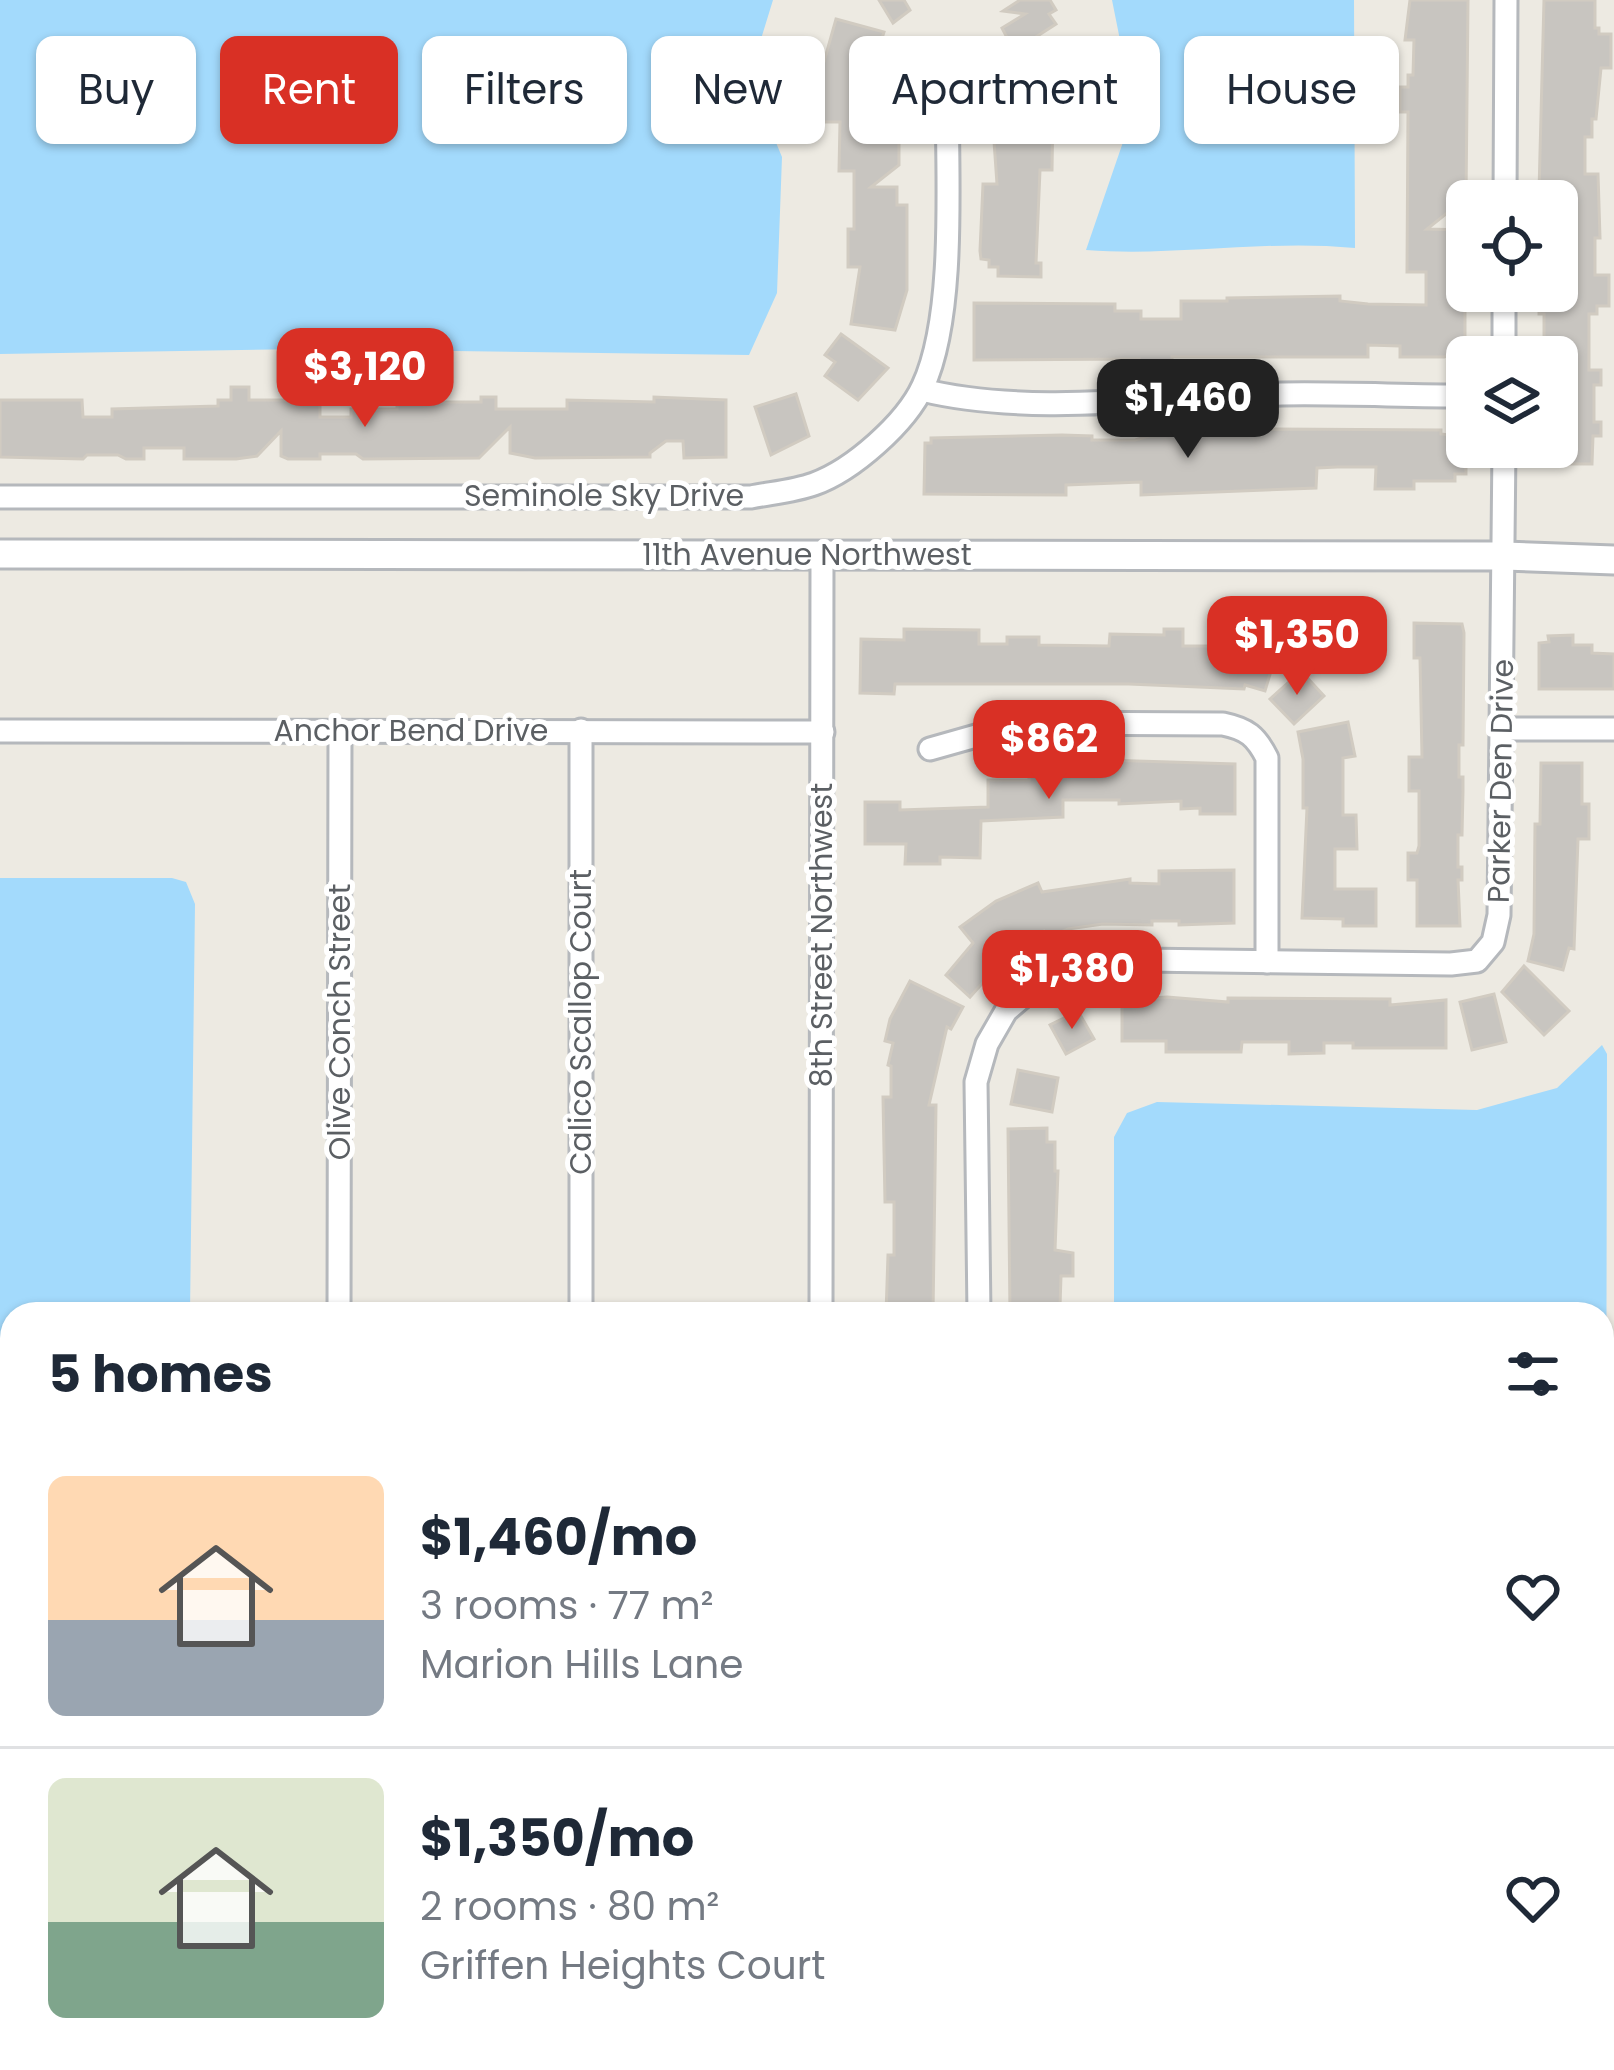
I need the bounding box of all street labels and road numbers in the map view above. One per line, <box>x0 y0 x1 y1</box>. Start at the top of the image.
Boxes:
street label: Seminole Sky Drive <box>464 474 744 517</box>
street label: 11th Avenue Northwest <box>642 533 972 576</box>
street label: Parker Den Drive <box>1477 658 1524 904</box>
street label: Anchor Bend Drive <box>274 709 548 752</box>
street label: 8th Street Northwest <box>800 783 843 1087</box>
street label: Calico Scallop Court <box>559 869 602 1175</box>
street label: Olive Conch Street <box>318 884 361 1160</box>

